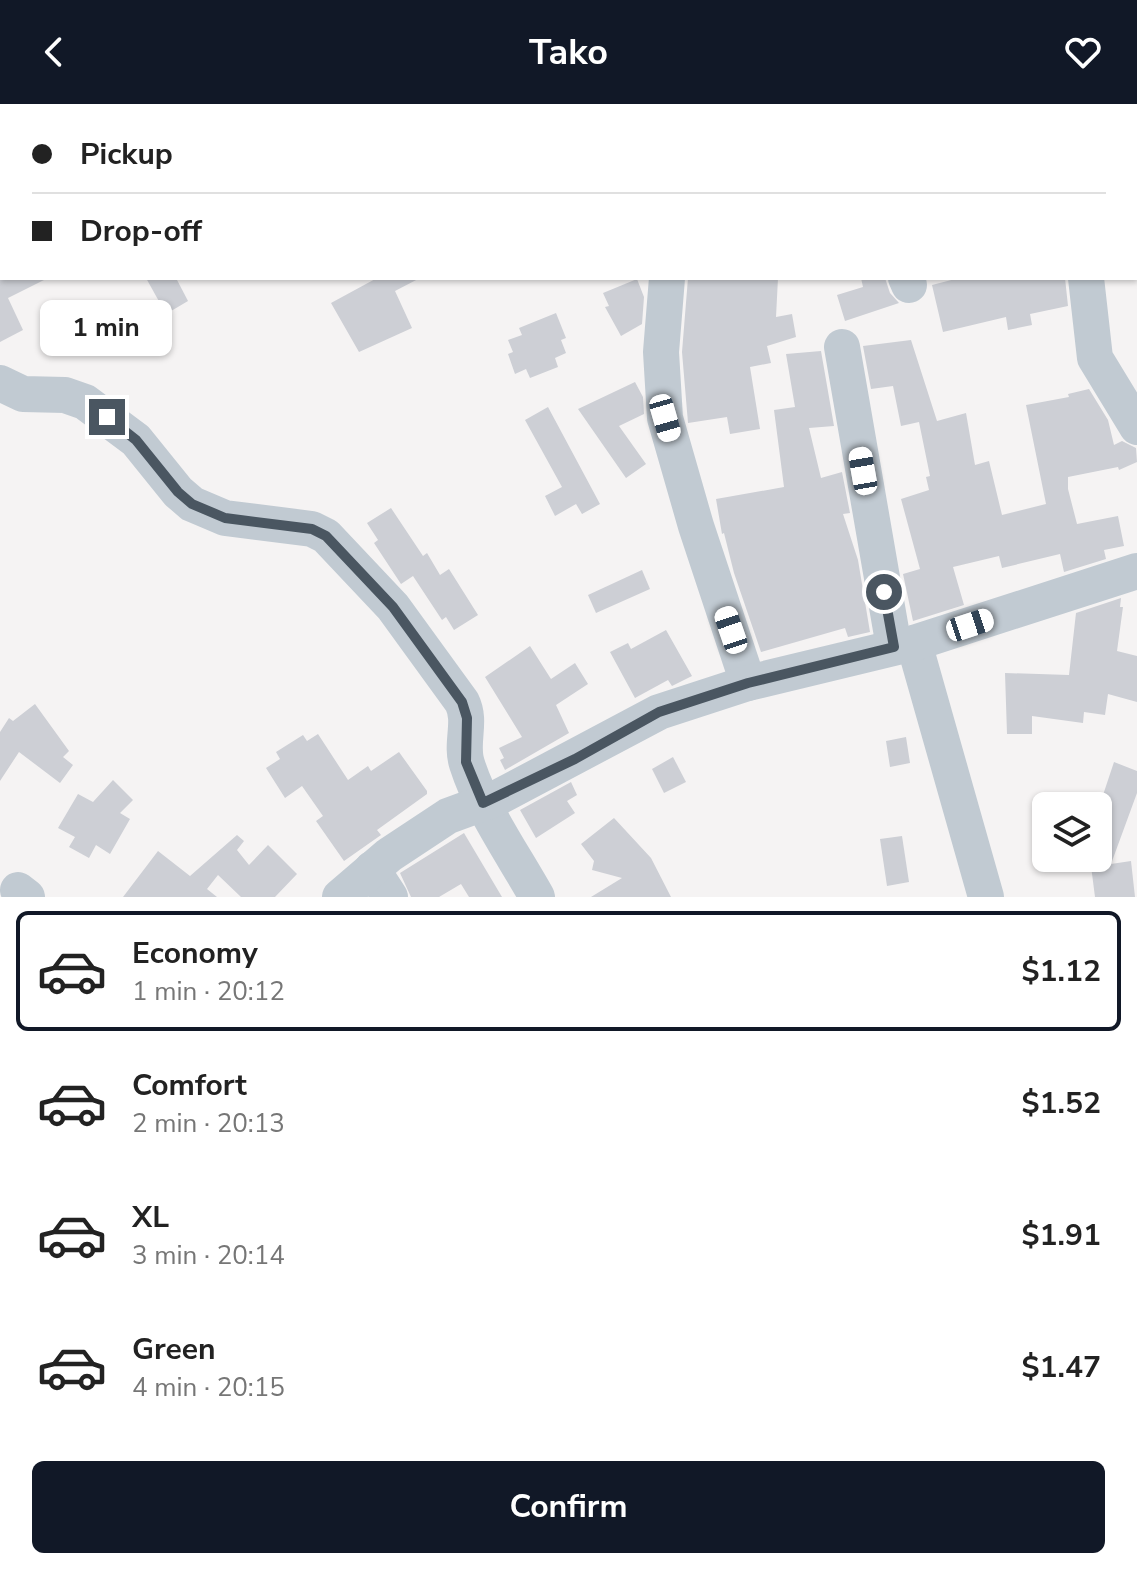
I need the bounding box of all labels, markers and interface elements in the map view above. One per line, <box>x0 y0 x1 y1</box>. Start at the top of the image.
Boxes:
text: Tako <box>529 28 608 77</box>
icon: back <box>32 30 76 74</box>
icon: heart <box>1061 30 1105 74</box>
text: Pickup <box>80 134 173 175</box>
text: Drop-off <box>80 211 202 252</box>
callout: 1 min <box>41 301 173 357</box>
text: 1 min <box>72 310 140 345</box>
car <box>647 392 683 444</box>
route end <box>89 399 125 435</box>
car <box>847 445 879 497</box>
route start <box>866 574 902 610</box>
car <box>712 603 750 657</box>
car <box>943 606 997 644</box>
map controls <box>1032 792 1112 872</box>
button: layers <box>1032 792 1112 872</box>
text: Economy <box>132 933 258 974</box>
icon: car <box>36 935 108 1007</box>
text: $1.12 <box>1022 951 1101 992</box>
text: 1 min · 20:12 <box>132 974 285 1009</box>
text: Comfort <box>132 1065 247 1106</box>
icon: car <box>36 1067 108 1139</box>
text: $1.52 <box>1022 1083 1101 1124</box>
text: 2 min · 20:13 <box>132 1106 285 1141</box>
text: XL <box>132 1197 169 1238</box>
icon: car <box>36 1199 108 1271</box>
text: $1.91 <box>1022 1215 1101 1256</box>
text: 3 min · 20:14 <box>132 1238 285 1273</box>
text: Green <box>132 1329 216 1370</box>
icon: car <box>36 1331 108 1403</box>
text: $1.47 <box>1022 1347 1101 1388</box>
text: 4 min · 20:15 <box>132 1370 285 1405</box>
button: Confirm <box>32 1461 1105 1553</box>

